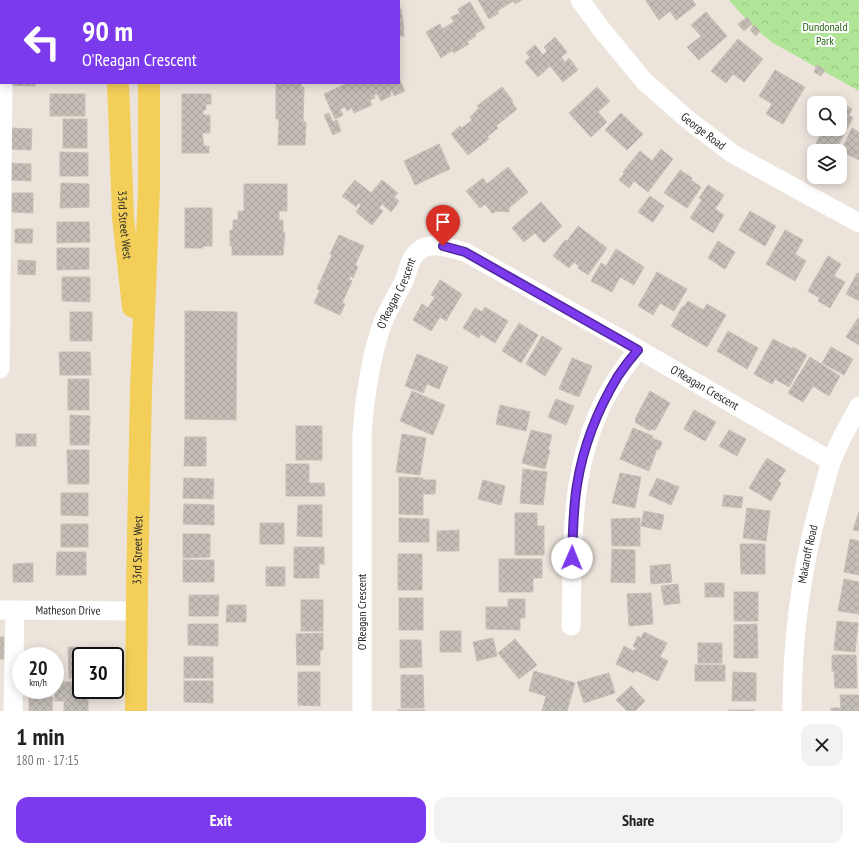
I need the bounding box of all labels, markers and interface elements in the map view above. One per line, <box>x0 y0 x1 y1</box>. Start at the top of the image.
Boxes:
text: 90 m <box>82 12 133 49</box>
icon: left <box>16 16 68 68</box>
park label: Dundonald Park <box>802 19 848 48</box>
text: O'Reagan Crescent <box>82 48 197 71</box>
map controls <box>807 96 847 184</box>
button: search <box>807 96 847 136</box>
street label: George Road <box>678 109 729 153</box>
button: layers <box>807 144 847 184</box>
street label: 33rd Street West <box>115 190 136 261</box>
pin <box>426 205 460 246</box>
icon: arrive <box>432 211 454 233</box>
street label: O'Reagan Crescent <box>373 254 419 331</box>
street label: O'Reagan Crescent <box>668 362 742 413</box>
street label: 33rd Street West <box>129 515 145 585</box>
street label: Makaroff Road <box>794 523 821 584</box>
position arrow <box>551 537 593 579</box>
street label: O'Reagan Crescent <box>354 573 369 650</box>
street label: Matheson Drive <box>35 602 101 618</box>
speed limit sign: 30 <box>72 647 124 699</box>
text: 20 <box>28 655 48 681</box>
text: km/h <box>29 676 47 689</box>
text: 1 min <box>16 721 64 752</box>
button: close <box>801 724 843 766</box>
text: 180 m · 17:15 <box>16 752 79 769</box>
button: Exit <box>16 797 426 843</box>
button: Share <box>434 797 843 843</box>

